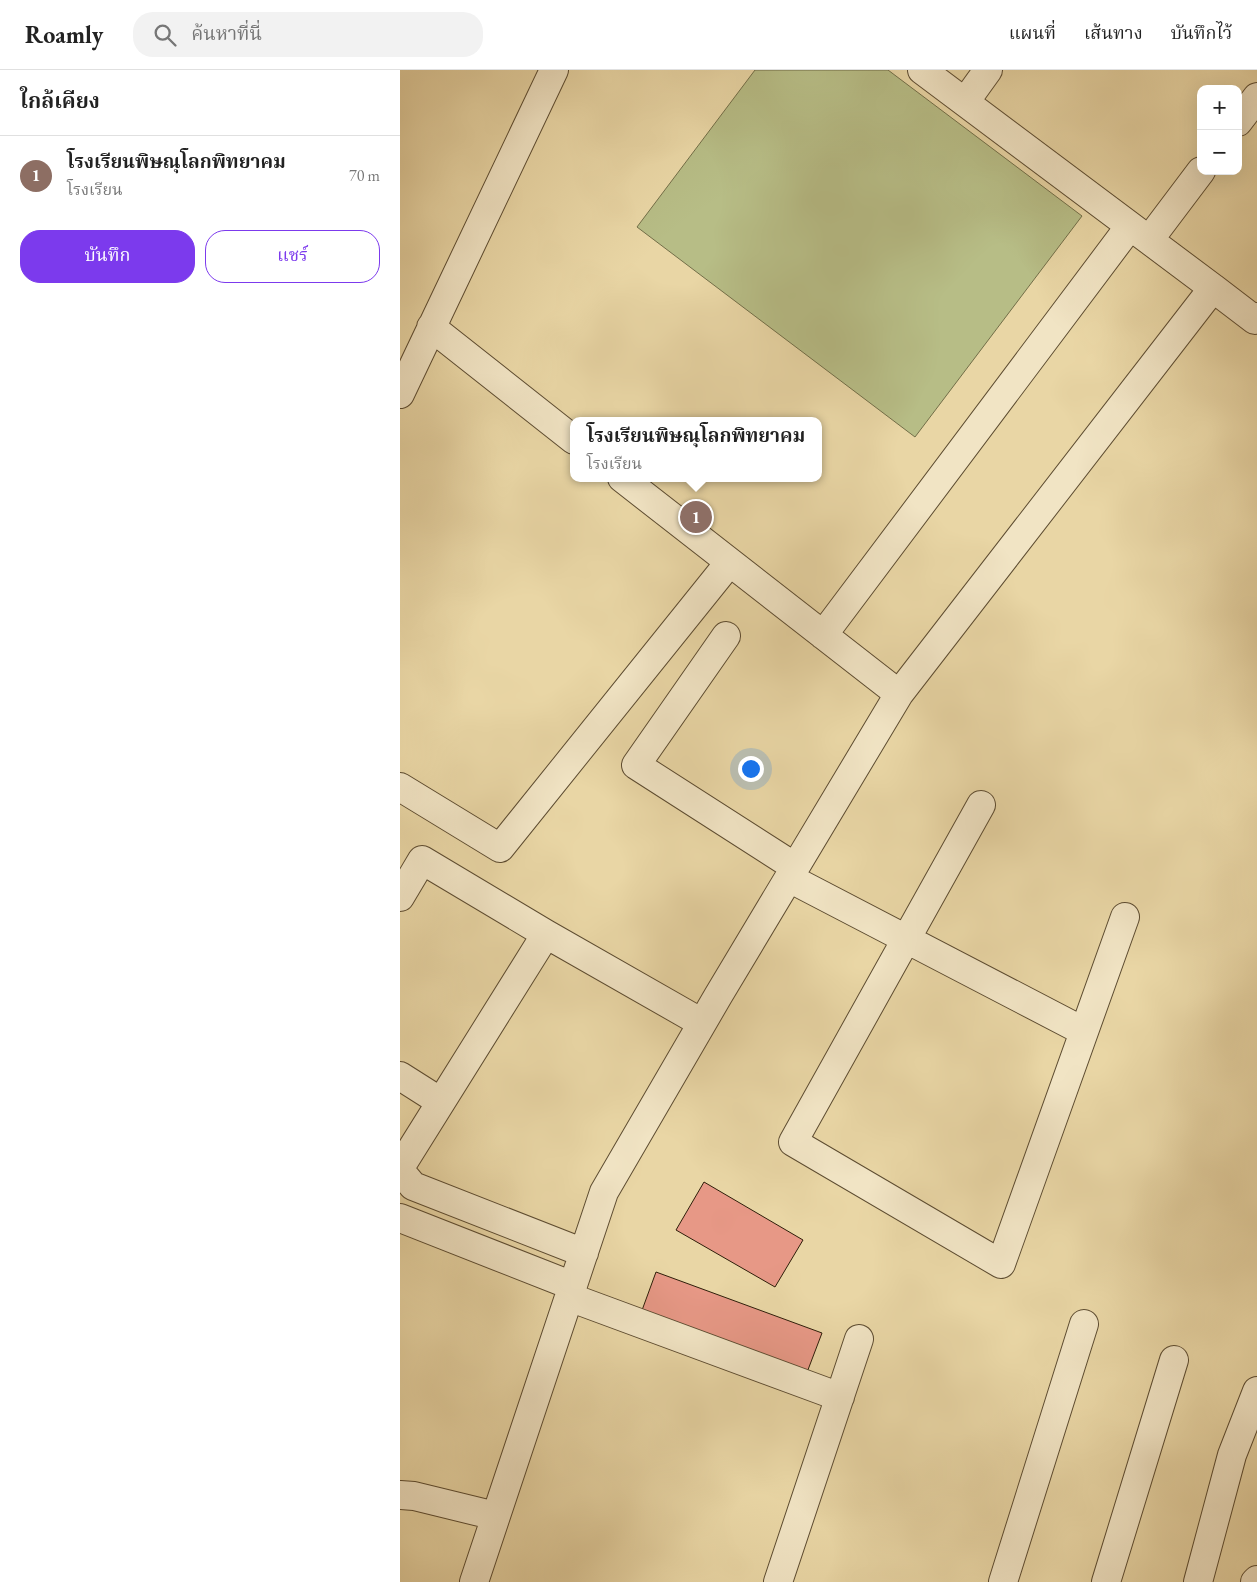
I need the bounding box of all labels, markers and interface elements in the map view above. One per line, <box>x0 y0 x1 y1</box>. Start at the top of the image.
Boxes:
search box <box>133 12 483 57</box>
text: Roamly <box>25 19 103 50</box>
icon: search <box>151 21 179 49</box>
text: ค้นหาที่นี่ <box>191 21 262 46</box>
text: แผนที่ <box>1009 21 1056 44</box>
text: เส้นทาง <box>1084 21 1143 44</box>
text: บันทึกไว้ <box>1171 21 1232 44</box>
map controls <box>1197 85 1242 175</box>
button: + <box>1197 85 1242 130</box>
text: ใกล้เคียง <box>20 87 100 114</box>
button: − <box>1197 130 1242 175</box>
text: โรงเรียนพิษณุโลกพิทยาคม <box>67 149 286 174</box>
text: 1 <box>32 165 40 186</box>
text: 70 m <box>349 165 380 186</box>
text: โรงเรียน <box>67 179 123 200</box>
button: บันทึก <box>20 230 195 283</box>
button: แชร์ <box>205 230 380 283</box>
popup <box>570 417 822 482</box>
text: โรงเรียนพิษณุโลกพิทยาคม <box>587 423 805 448</box>
text: โรงเรียน <box>587 453 642 474</box>
pin: 1 <box>680 498 712 536</box>
your location <box>738 756 764 782</box>

